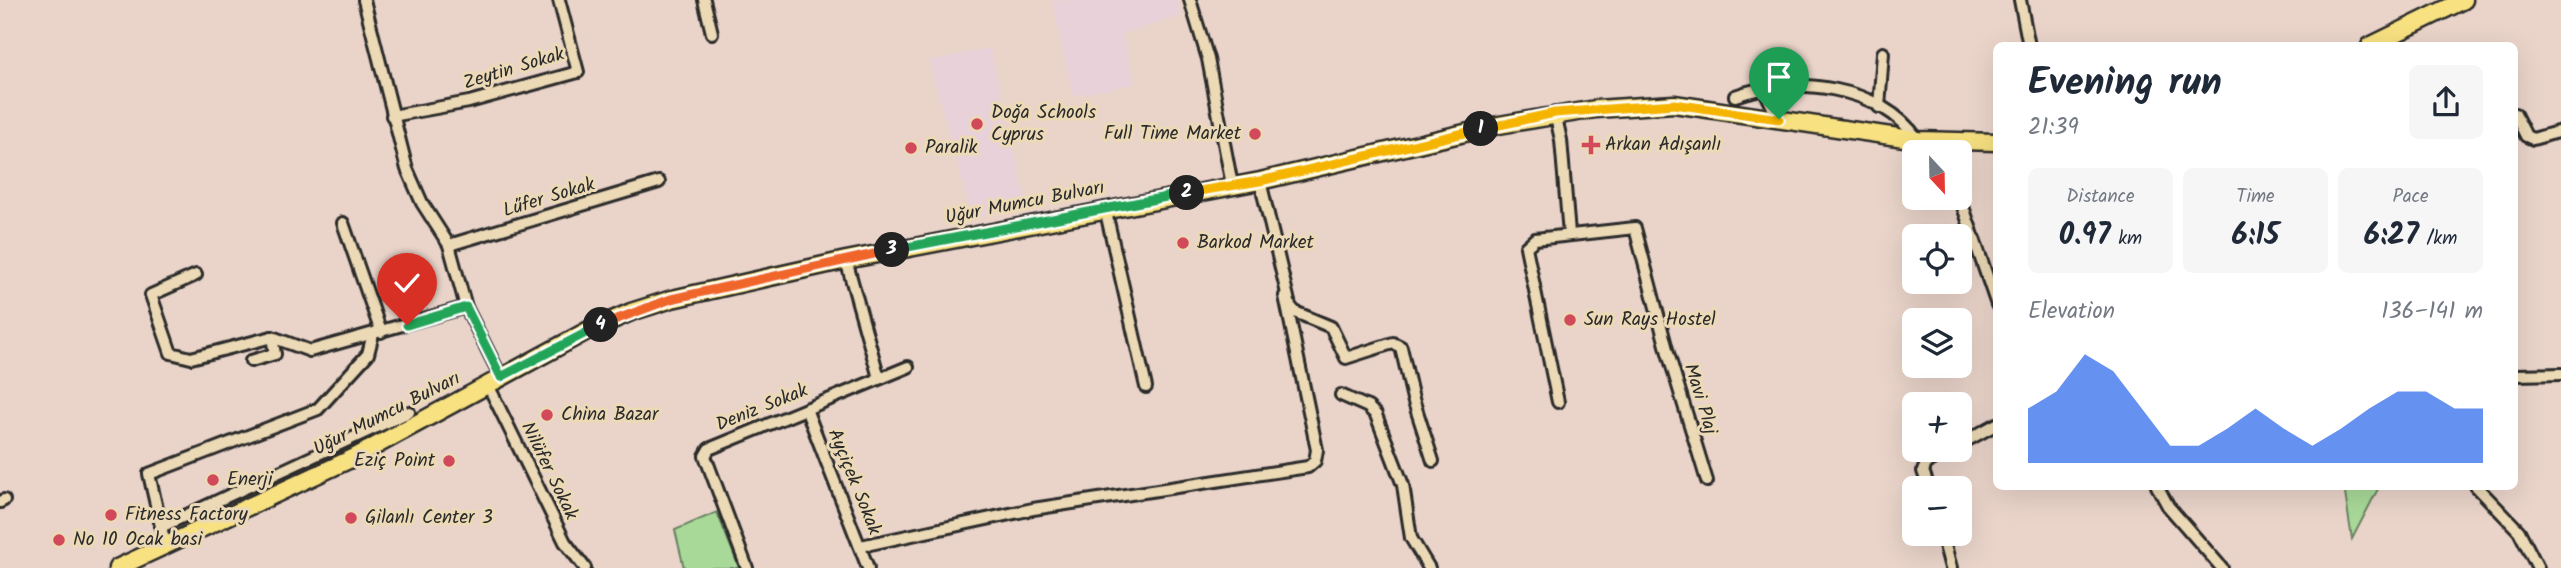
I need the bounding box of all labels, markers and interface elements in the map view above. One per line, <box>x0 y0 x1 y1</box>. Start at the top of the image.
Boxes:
street label: Zeytin Sokak <box>460 39 568 99</box>
pin <box>1749 47 1809 119</box>
text: Evening run <box>2028 54 2222 114</box>
icon: arrive <box>1760 58 1798 96</box>
button: share <box>2409 65 2483 139</box>
place label: Doğa Schools Cyprus <box>991 98 1096 150</box>
text: 21:39 <box>2028 110 2079 146</box>
pin: 1 <box>1464 111 1498 146</box>
text: 1 <box>1478 113 1483 143</box>
marker: Doğa Schools Cyprus <box>969 116 985 132</box>
place label: Full Time Market <box>1104 119 1242 149</box>
marker: Full Time Market <box>1247 126 1263 142</box>
place label: Arkan Adışanlı <box>1605 130 1721 160</box>
place label: Paralik <box>925 133 978 163</box>
marker: Arkan Adışanlı <box>1583 137 1599 153</box>
marker: Paralik <box>903 140 919 156</box>
north arrow <box>1902 140 1972 210</box>
map controls <box>1902 140 1972 546</box>
street label: Lűfer Sokak <box>499 170 599 226</box>
street label: Uğur Mumcu Bulvarı <box>943 173 1107 233</box>
pin: 2 <box>1170 176 1204 210</box>
text: 2 <box>1181 177 1192 207</box>
text: Distance <box>2066 182 2135 212</box>
text: Time <box>2236 182 2275 212</box>
text: Pace <box>2392 182 2429 212</box>
text: 0.97 <box>2059 212 2111 260</box>
text: 6:15 <box>2232 212 2279 260</box>
text: 6:27 <box>2364 212 2419 260</box>
button: locate <box>1902 224 1972 294</box>
text: km <box>2111 224 2142 254</box>
text: /km <box>2419 224 2457 254</box>
place label: Barkod Market <box>1197 228 1315 258</box>
pin: 3 <box>874 232 910 268</box>
text: 3 <box>886 234 897 264</box>
marker: Barkod Market <box>1175 235 1191 251</box>
pin <box>377 253 437 325</box>
icon: check <box>388 264 426 302</box>
text: Elevation <box>2028 294 2115 330</box>
text: 136–141 m <box>2381 294 2483 330</box>
place label: Sun Rays Hostel <box>1584 305 1716 335</box>
pin: 4 <box>584 308 618 342</box>
button: layers <box>1902 308 1972 378</box>
text: 4 <box>595 309 606 339</box>
marker: Sun Rays Hostel <box>1562 312 1578 328</box>
street label: Mavi Plaj <box>1675 360 1725 439</box>
street label: Uğur Mumcu Bulvarı <box>308 364 466 464</box>
street label: Deniz Sokak <box>711 376 813 440</box>
button: + <box>1902 392 1972 462</box>
place label: China Bazar <box>561 400 660 430</box>
marker: China Bazar <box>539 407 555 423</box>
street label: Nilüfer Sokak <box>512 417 586 525</box>
street label: Ayçiçek Sokak <box>819 424 889 540</box>
place label: Eziç Point <box>354 446 436 476</box>
marker: Eziç Point <box>441 453 457 469</box>
place label: Enerji <box>227 465 274 495</box>
marker: Enerji <box>205 472 221 488</box>
button: − <box>1902 476 1972 546</box>
place label: Fitness Factory <box>125 500 249 530</box>
place label: Gilanlı Center 3 <box>365 503 493 533</box>
marker: Fitness Factory <box>103 507 119 523</box>
marker: Gilanlı Center 3 <box>343 510 359 526</box>
place label: No 10 Ocak basi <box>73 525 204 555</box>
marker: No 10 Ocak basi <box>51 532 67 548</box>

